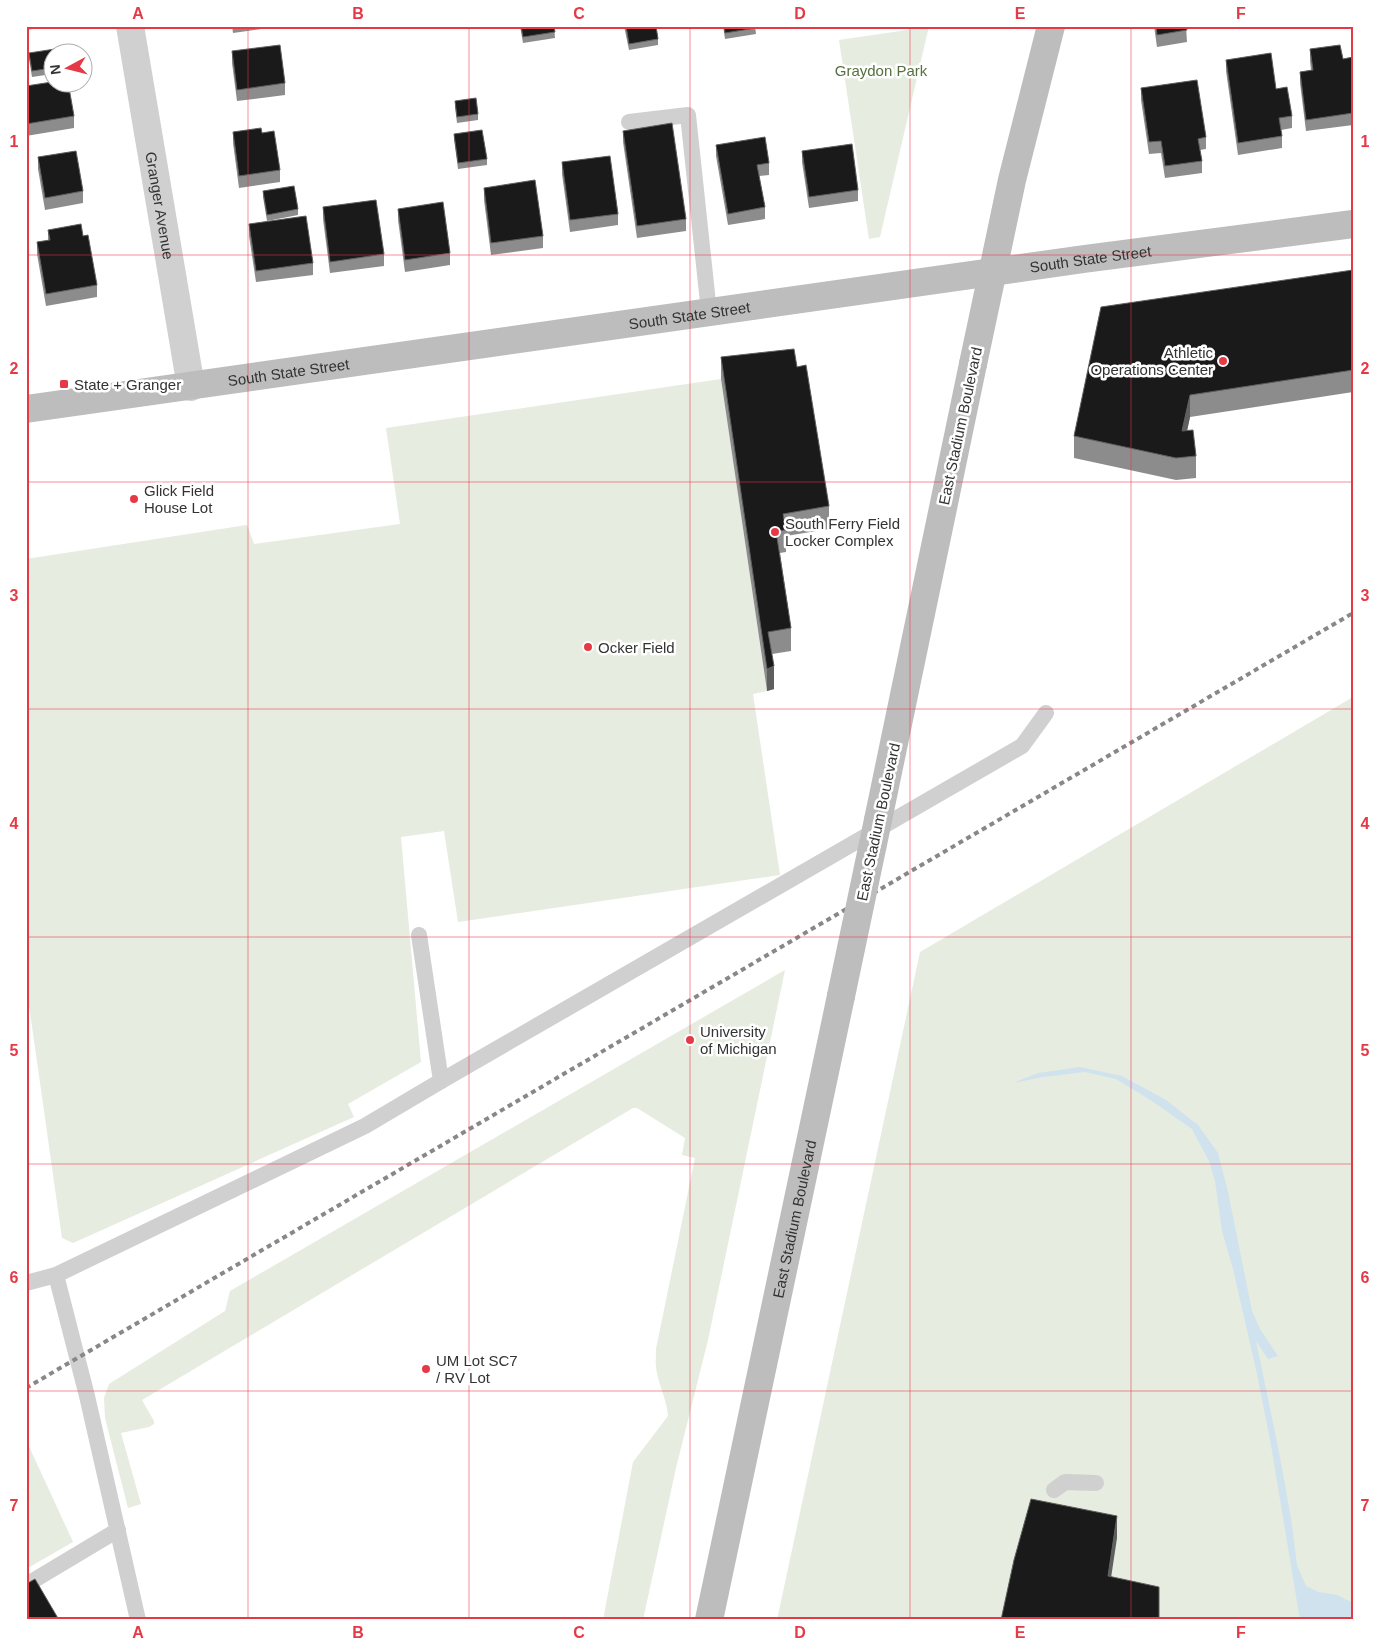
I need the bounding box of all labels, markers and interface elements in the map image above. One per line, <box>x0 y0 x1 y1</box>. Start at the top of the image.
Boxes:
text: A <box>132 5 144 22</box>
text: B <box>352 5 364 22</box>
text: C <box>573 5 585 22</box>
text: D <box>794 5 806 22</box>
text: E <box>1015 5 1026 22</box>
text: F <box>1236 5 1246 22</box>
north arrow <box>42 42 92 92</box>
park label: Graydon Park <box>835 62 928 79</box>
text: N <box>47 64 64 76</box>
text: 1 <box>10 133 19 150</box>
text: 1 <box>1361 133 1370 150</box>
street label: Granger Avenue <box>143 150 178 261</box>
street label: South State Street <box>1028 242 1153 275</box>
street label: South State Street <box>627 298 752 332</box>
place label: Athletic Operations Center <box>1090 344 1213 378</box>
street label: East Stadium Boulevard <box>935 346 985 506</box>
street label: South State Street <box>226 355 351 389</box>
marker: Athletic Operations Center <box>1217 355 1229 367</box>
text: 2 <box>10 360 19 377</box>
text: 2 <box>1361 360 1370 377</box>
place label: State + Granger <box>74 376 181 393</box>
marker: State + Granger <box>58 378 70 390</box>
place label: Glick Field House Lot <box>144 482 214 516</box>
marker: Glick Field House Lot <box>128 493 140 505</box>
place label: South Ferry Field Locker Complex <box>785 515 900 549</box>
marker: South Ferry Field Locker Complex <box>769 526 781 538</box>
text: 3 <box>10 587 19 604</box>
text: 3 <box>1361 587 1370 604</box>
place label: Ocker Field <box>598 639 675 656</box>
marker: Ocker Field <box>582 641 594 653</box>
street label: East Stadium Boulevard <box>853 742 903 902</box>
text: 4 <box>10 815 19 832</box>
text: 4 <box>1361 815 1370 832</box>
place label: University of Michigan <box>700 1023 777 1057</box>
marker: University of Michigan <box>684 1034 696 1046</box>
text: 5 <box>10 1042 19 1059</box>
text: 5 <box>1361 1042 1370 1059</box>
street label: East Stadium Boulevard <box>769 1138 819 1299</box>
text: 6 <box>10 1269 19 1286</box>
text: 6 <box>1361 1269 1370 1286</box>
place label: UM Lot SC7 / RV Lot <box>436 1352 518 1386</box>
marker: UM Lot SC7 / RV Lot <box>420 1363 432 1375</box>
text: 7 <box>10 1497 19 1514</box>
text: 7 <box>1361 1497 1370 1514</box>
text: A <box>132 1624 144 1641</box>
text: B <box>352 1624 364 1641</box>
text: C <box>573 1624 585 1641</box>
text: D <box>794 1624 806 1641</box>
text: E <box>1015 1624 1026 1641</box>
text: F <box>1236 1624 1246 1641</box>

